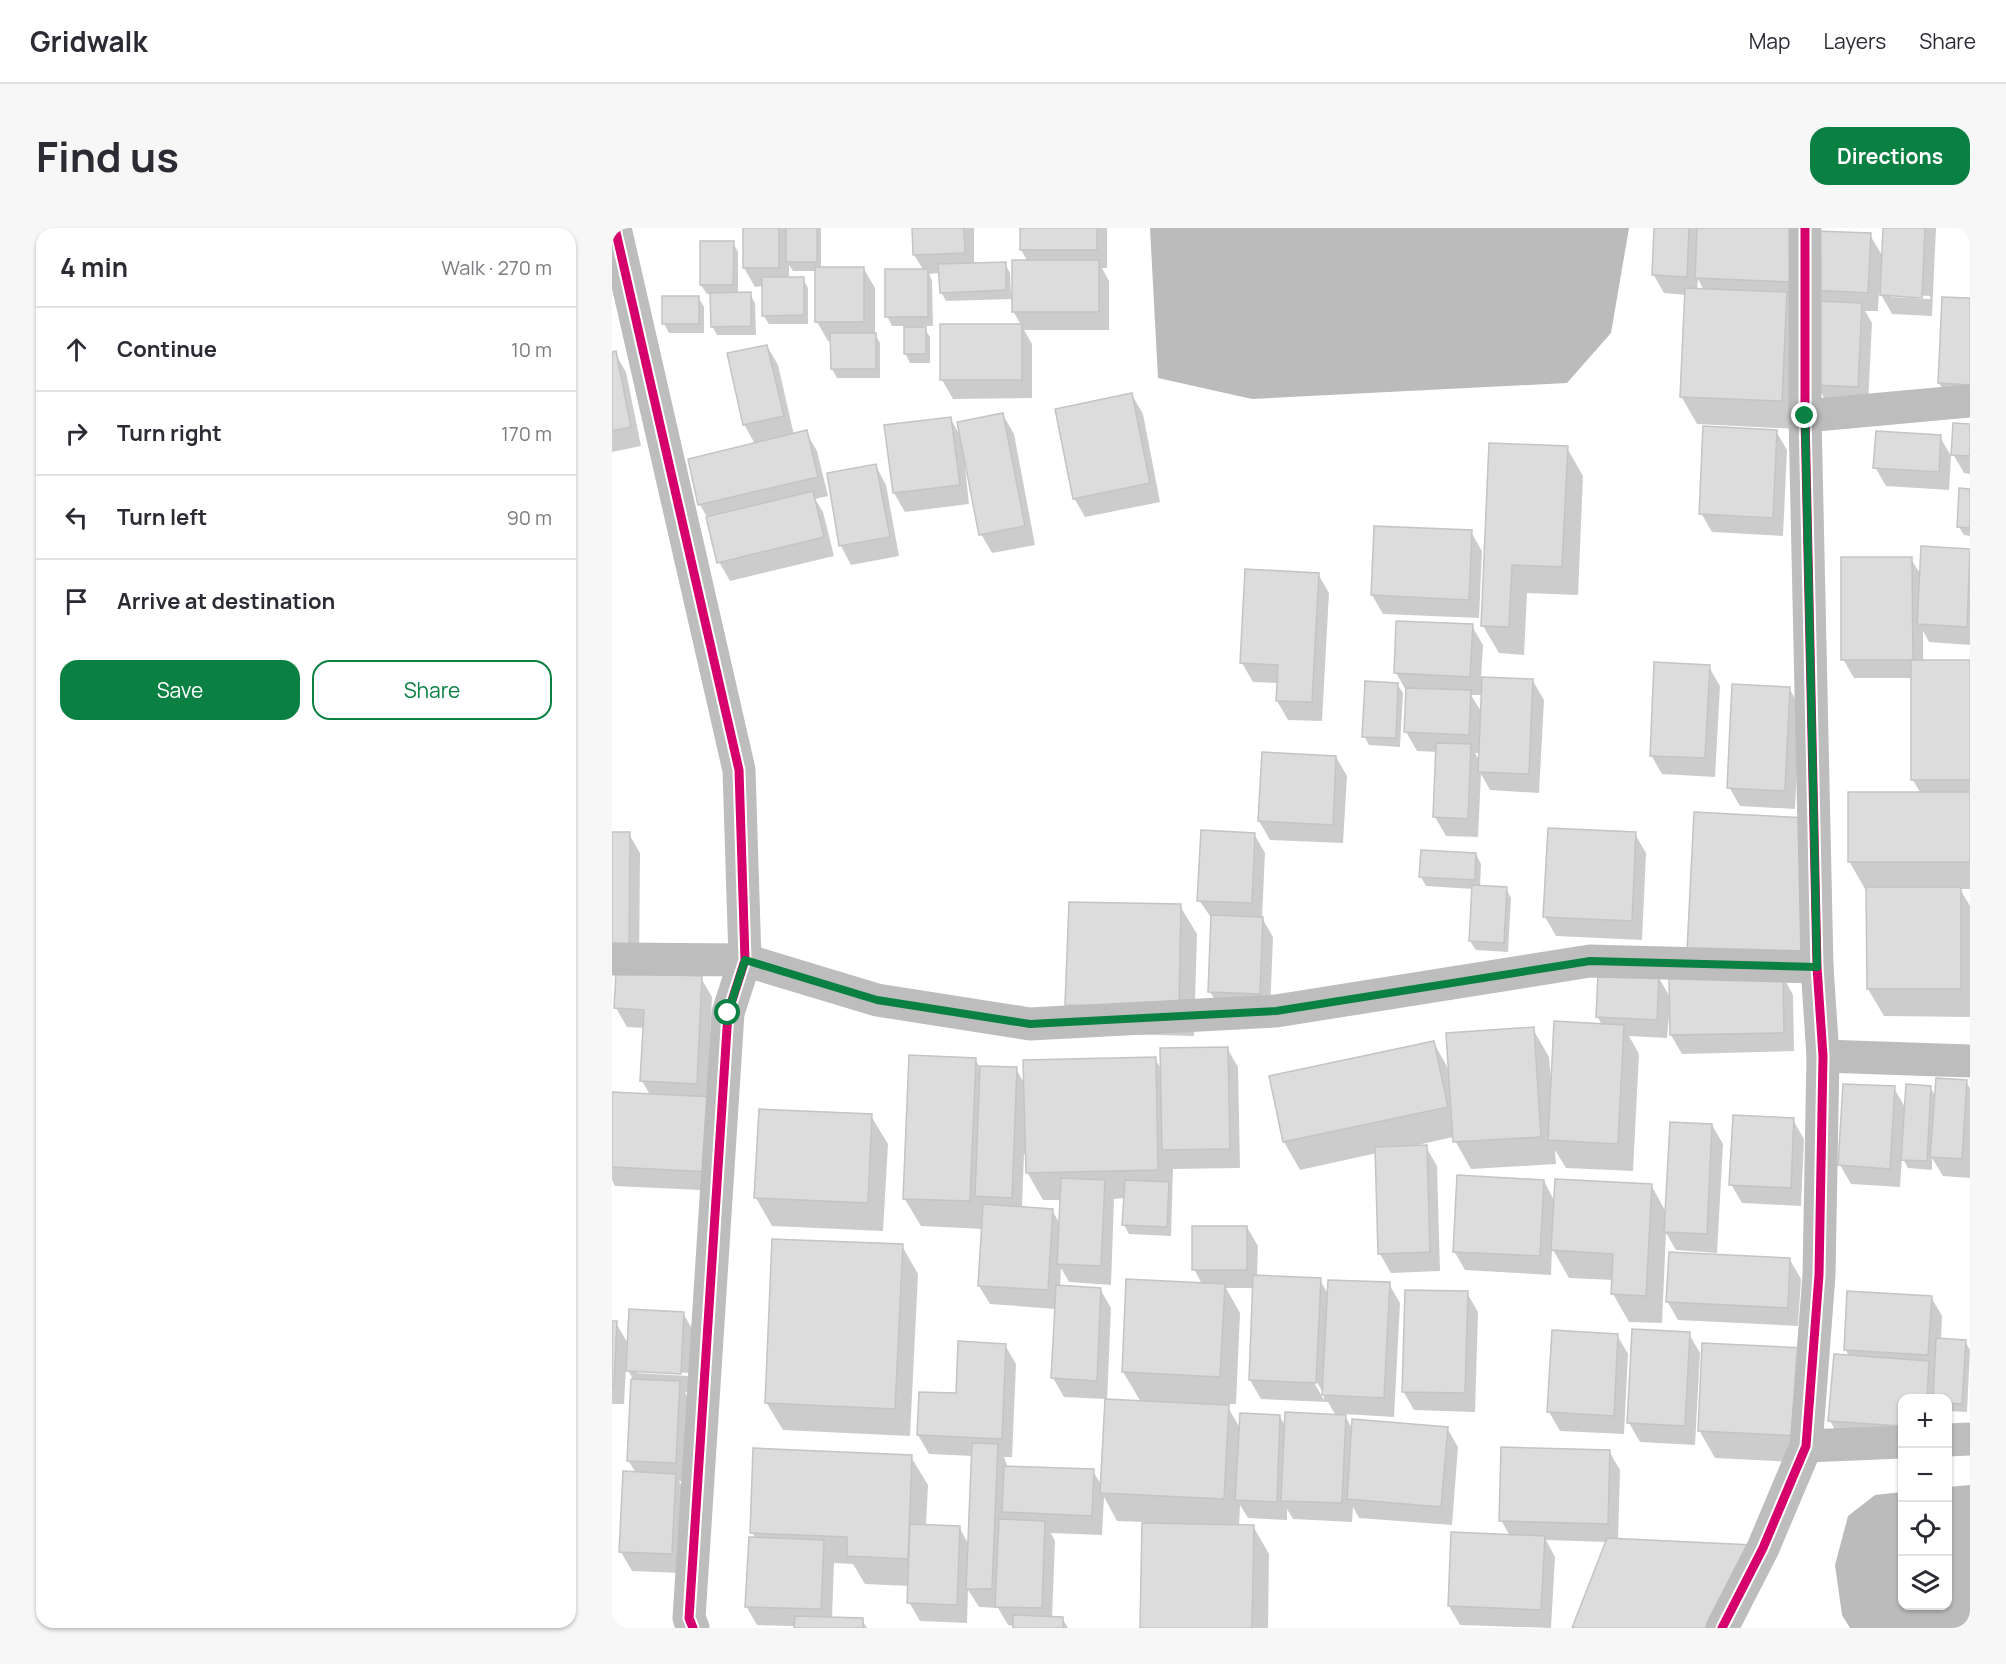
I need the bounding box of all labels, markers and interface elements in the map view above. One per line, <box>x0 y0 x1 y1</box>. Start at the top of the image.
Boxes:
text: Gridwalk <box>30 22 147 60</box>
text: Map <box>1749 27 1790 55</box>
text: Layers <box>1823 27 1886 55</box>
text: Share <box>1919 27 1976 55</box>
text: Find us <box>36 127 179 185</box>
button: Directions <box>1810 127 1970 185</box>
text: 4 min <box>60 249 128 285</box>
text: Walk · 270 m <box>441 254 552 281</box>
icon: ahead <box>60 333 93 366</box>
text: Continue <box>117 334 217 364</box>
text: 10 m <box>511 336 552 363</box>
route end <box>1791 402 1817 428</box>
icon: right <box>60 417 93 450</box>
text: Turn right <box>117 418 222 448</box>
text: 170 m <box>501 420 552 447</box>
icon: left <box>60 501 93 534</box>
text: Turn left <box>117 502 207 532</box>
text: 90 m <box>506 504 552 531</box>
icon: arrive <box>60 585 93 618</box>
text: Arrive at destination <box>117 586 335 616</box>
button: Save <box>60 660 300 720</box>
button: Share <box>312 660 552 720</box>
route start <box>714 999 740 1025</box>
map controls <box>1898 1394 1952 1610</box>
button: + <box>1898 1394 1952 1448</box>
button: − <box>1898 1448 1952 1502</box>
button: locate <box>1898 1502 1952 1556</box>
button: layers <box>1898 1556 1952 1610</box>

